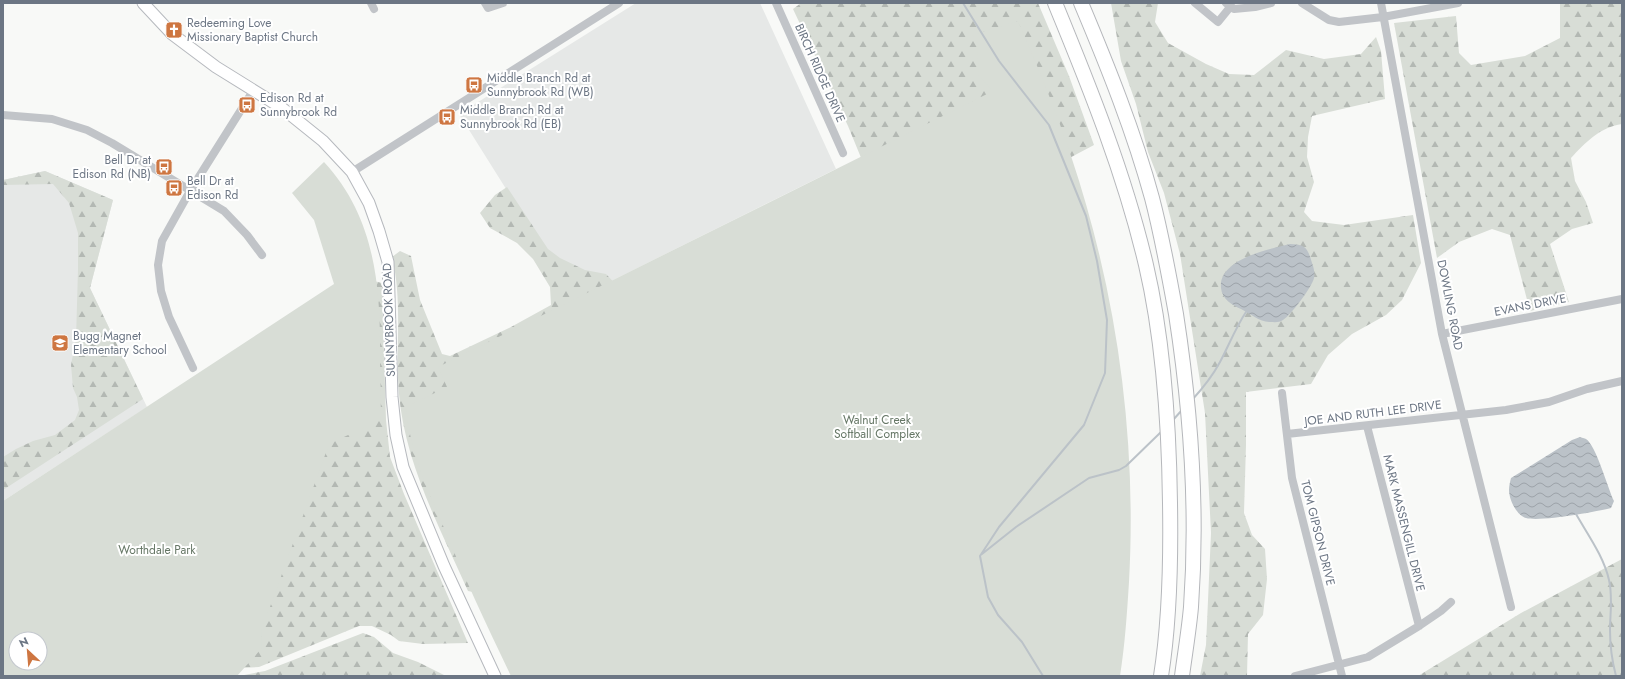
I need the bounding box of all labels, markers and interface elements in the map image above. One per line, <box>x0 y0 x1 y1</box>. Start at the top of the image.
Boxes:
place label: Redeeming Love Missionary Baptist Church <box>187 14 318 46</box>
church icon: Redeeming Love Missionary Baptist Church <box>164 20 184 40</box>
street label: BIRCH RIDGE DRIVE <box>790 21 850 125</box>
place label: Middle Branch Rd at Sunnybrook Rd (WB) <box>487 69 594 101</box>
bus stop icon: Middle Branch Rd at Sunnybrook Rd (WB) <box>464 75 484 95</box>
place label: Edison Rd at Sunnybrook Rd <box>260 89 337 121</box>
bus stop icon: Edison Rd at Sunnybrook Rd <box>237 95 257 115</box>
place label: Middle Branch Rd at Sunnybrook Rd (EB) <box>460 101 564 133</box>
bus stop icon: Middle Branch Rd at Sunnybrook Rd (EB) <box>437 107 457 127</box>
place label: Bell Dr at Edison Rd (NB) <box>73 151 151 183</box>
bus stop icon: Bell Dr at Edison Rd (NB) <box>154 157 174 177</box>
place label: Bell Dr at Edison Rd <box>187 172 238 204</box>
bus stop icon: Bell Dr at Edison Rd <box>164 178 184 198</box>
street label: DOWLING ROAD <box>1432 258 1468 352</box>
street label: SUNNYBROOK ROAD <box>378 263 400 377</box>
street label: EVANS DRIVE <box>1492 289 1568 321</box>
place label: Bugg Magnet Elementary School <box>73 327 167 359</box>
school or university icon: Bugg Magnet Elementary School <box>50 333 70 353</box>
street label: JOE AND RUTH LEE DRIVE <box>1301 396 1443 431</box>
park label: Walnut Creek Softball Complex <box>834 411 921 443</box>
street label: MARK MASSENGILL DRIVE <box>1378 453 1430 593</box>
street label: TOM GIPSON DRIVE <box>1296 478 1340 588</box>
park label: Worthdale Park <box>118 541 196 559</box>
north arrow <box>8 631 48 671</box>
text: N <box>16 633 31 651</box>

